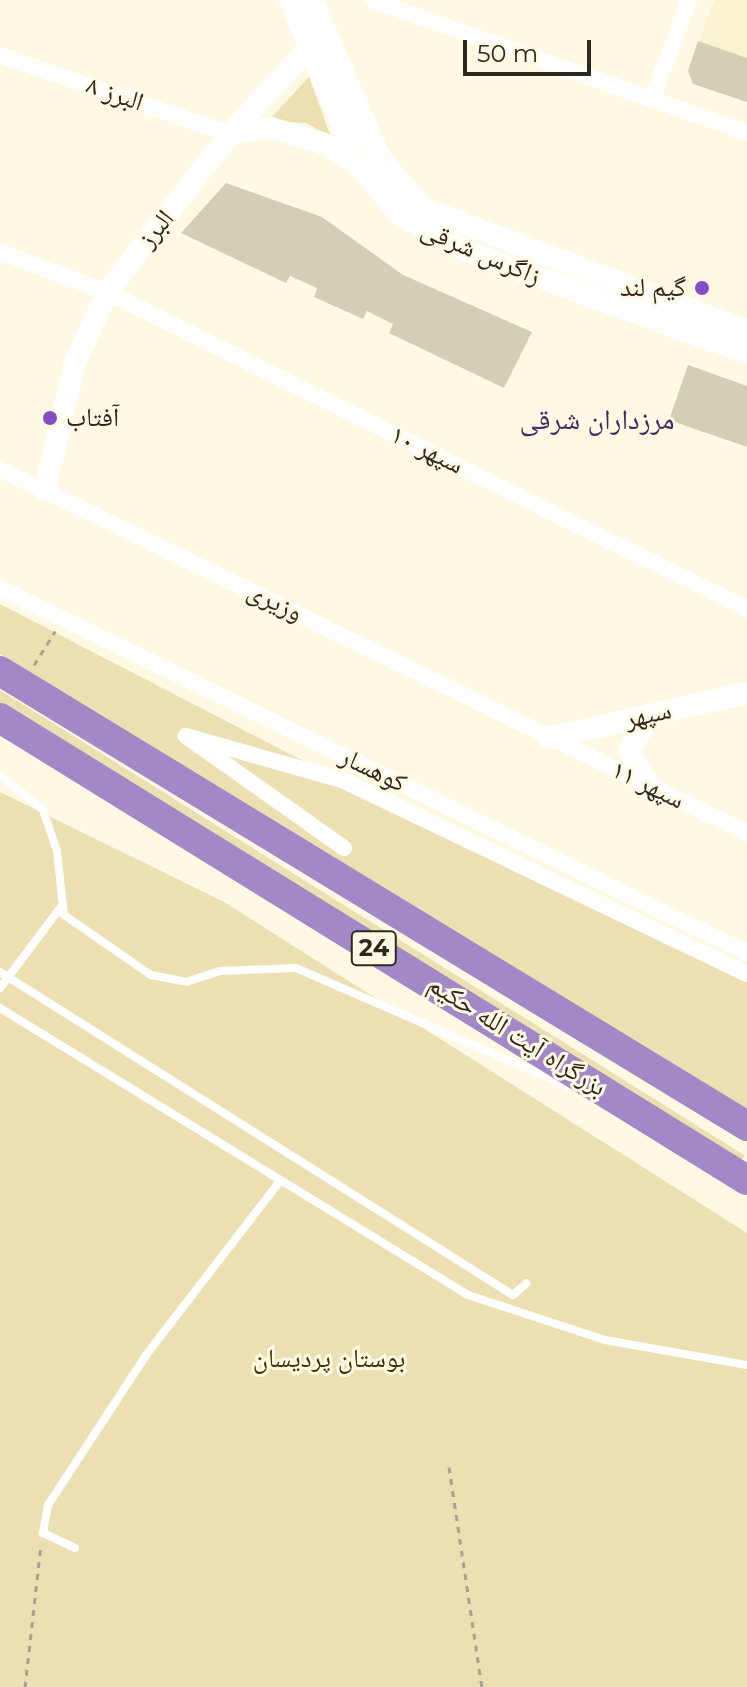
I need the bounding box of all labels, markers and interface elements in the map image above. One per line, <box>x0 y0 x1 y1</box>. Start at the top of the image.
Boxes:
scale bar <box>467 24 595 74</box>
text: 50 m <box>477 39 538 68</box>
street label: البرز ۸ <box>82 70 148 118</box>
street label: البرز <box>131 204 181 254</box>
street label: زاگرس شرقی <box>416 214 546 292</box>
place label: گیم لند <box>620 272 686 304</box>
marker: گیم لند <box>693 279 711 297</box>
place label: آفتاب <box>66 402 119 434</box>
district label: مرزداران شرقی <box>519 402 675 436</box>
marker: آفتاب <box>41 409 59 427</box>
street label: سپهر ۱۰ <box>386 419 468 481</box>
street label: وزیری <box>242 575 308 629</box>
street label: سپهر <box>622 695 674 735</box>
street label: کوهسار <box>335 741 411 799</box>
street label: سپهر ۱۱ <box>607 754 689 816</box>
road number: 24 <box>350 928 398 968</box>
street label: بزرگراه آیت الله حکیم <box>422 969 612 1103</box>
park label: بوستان پردیسان <box>253 1343 405 1375</box>

